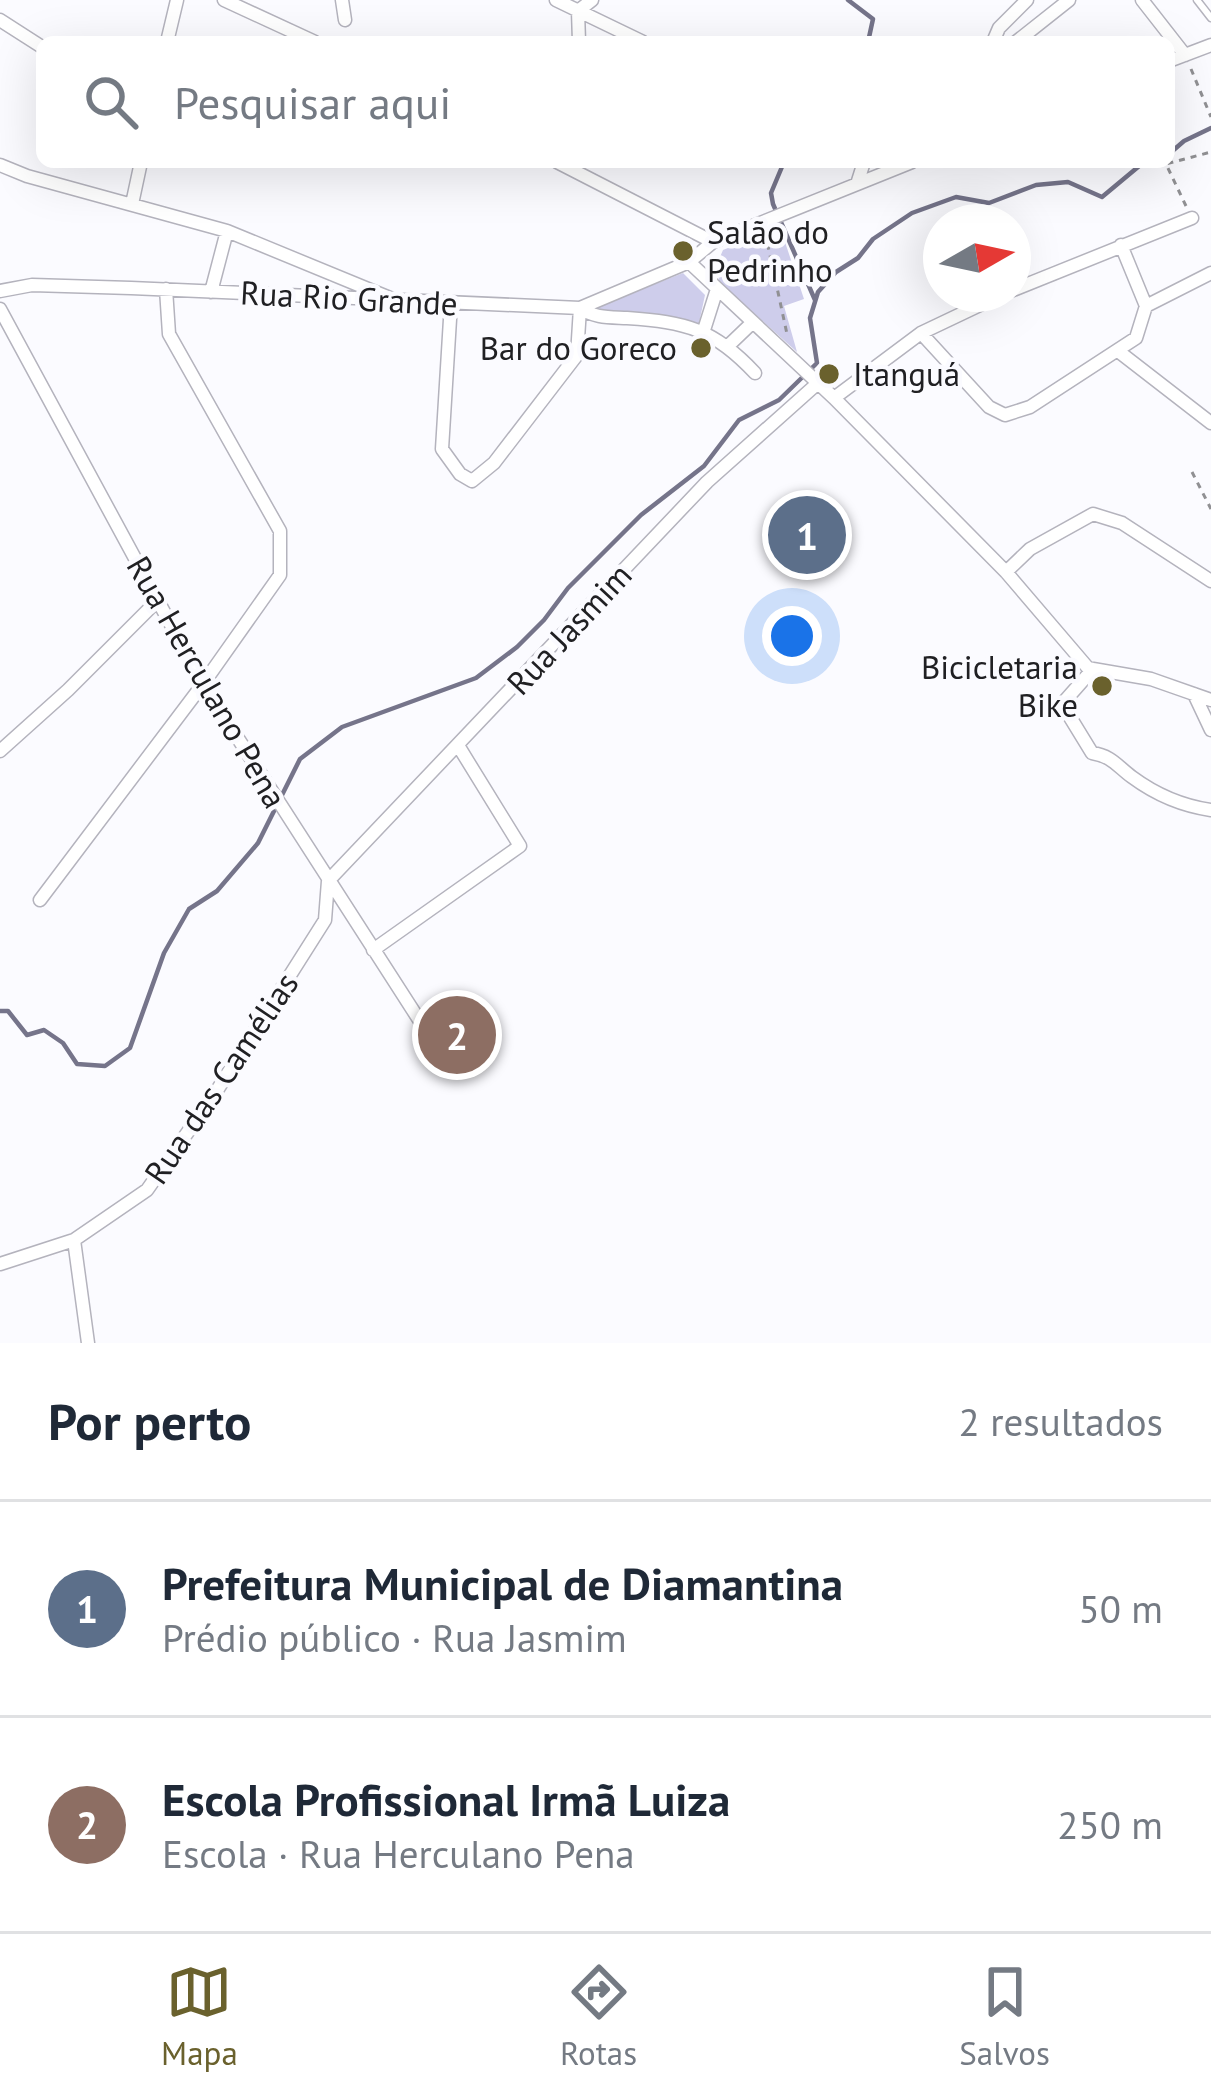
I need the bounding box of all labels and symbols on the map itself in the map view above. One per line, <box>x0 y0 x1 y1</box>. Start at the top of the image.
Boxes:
north arrow <box>923 204 1031 312</box>
place label: Salão do Pedrinho <box>707 210 833 291</box>
marker: Salão do Pedrinho <box>670 238 696 264</box>
street label: Rua Rio Grande <box>239 270 459 325</box>
place label: Bar do Goreco <box>480 326 677 369</box>
marker: Bar do Goreco <box>688 335 714 361</box>
place label: Itanguá <box>853 352 960 395</box>
marker: Itanguá <box>816 361 842 387</box>
pin: 1 <box>768 490 846 580</box>
street label: Rua Herculano Pena <box>118 548 297 816</box>
street label: Rua Jasmim <box>497 554 640 704</box>
your location <box>762 606 822 666</box>
place label: Bicicletaria Bike <box>921 645 1078 726</box>
marker: Bicicletaria Bike <box>1089 673 1115 699</box>
street label: Rua das Camélias <box>134 964 307 1192</box>
pin: 2 <box>418 990 496 1080</box>

